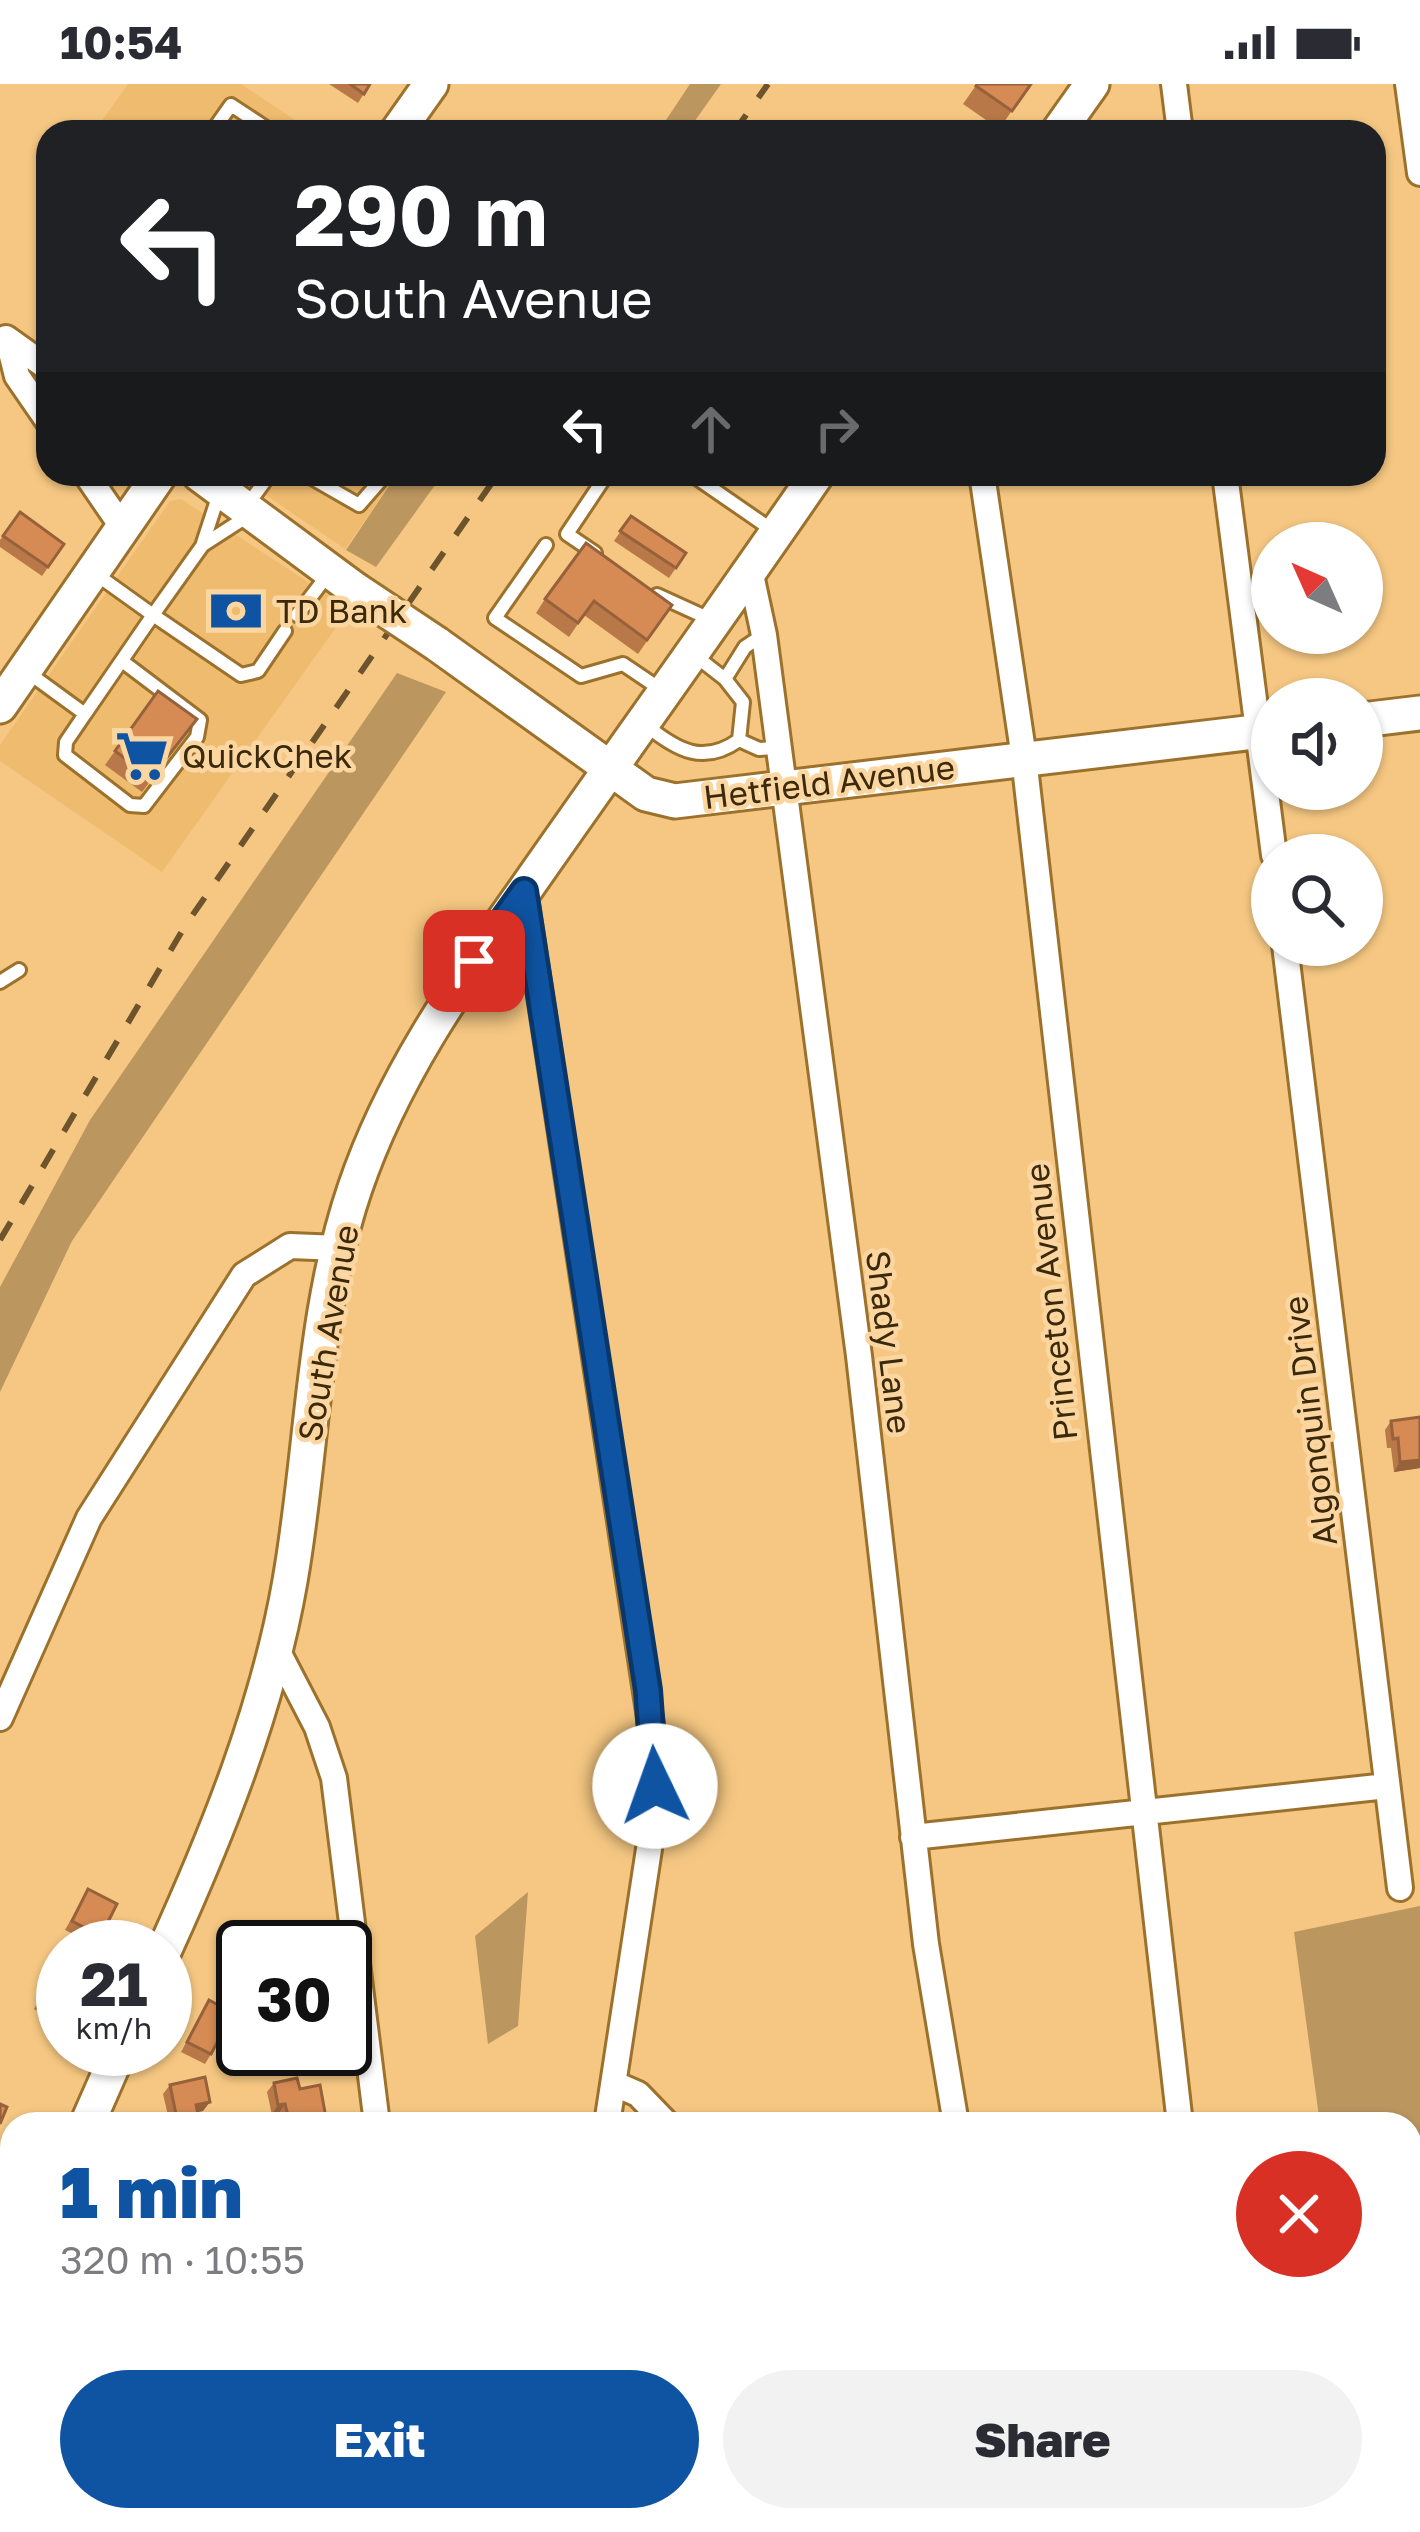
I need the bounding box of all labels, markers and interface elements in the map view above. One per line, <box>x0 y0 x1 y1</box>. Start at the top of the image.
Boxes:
text: 10:54 <box>60 15 182 69</box>
text: 290 m <box>294 164 548 264</box>
icon: left <box>96 168 252 324</box>
text: South Avenue <box>294 265 653 330</box>
icon: left <box>552 396 618 462</box>
icon: ahead <box>678 396 744 462</box>
icon: right <box>804 396 870 462</box>
north arrow <box>1251 522 1383 654</box>
map controls <box>1251 522 1383 966</box>
bank icon: TD Bank <box>207 582 265 640</box>
place label: TD Bank <box>276 591 408 630</box>
button: sound <box>1251 678 1383 810</box>
supermarket icon: QuickChek <box>113 727 171 785</box>
place label: QuickChek <box>182 736 352 775</box>
street label: Hetfield Avenue <box>701 747 957 816</box>
button: search <box>1251 834 1383 966</box>
pin <box>423 910 525 1012</box>
icon: arrive <box>441 928 507 994</box>
street label: Princeton Avenue <box>1017 1161 1084 1443</box>
street label: South Avenue <box>289 1222 366 1444</box>
street label: Shady Lane <box>859 1248 920 1436</box>
street label: Algonquin Drive <box>1275 1294 1344 1548</box>
position arrow <box>592 1723 718 1849</box>
speed limit sign: 30 <box>216 1920 372 2076</box>
text: 21 <box>80 1947 148 2019</box>
text: km/h <box>76 2010 152 2046</box>
text: 1 min <box>60 2147 243 2234</box>
button: close <box>1236 2151 1362 2277</box>
text: 320 m · 10:55 <box>60 2236 305 2283</box>
button: Exit <box>60 2370 699 2508</box>
button: Share <box>723 2370 1362 2508</box>

